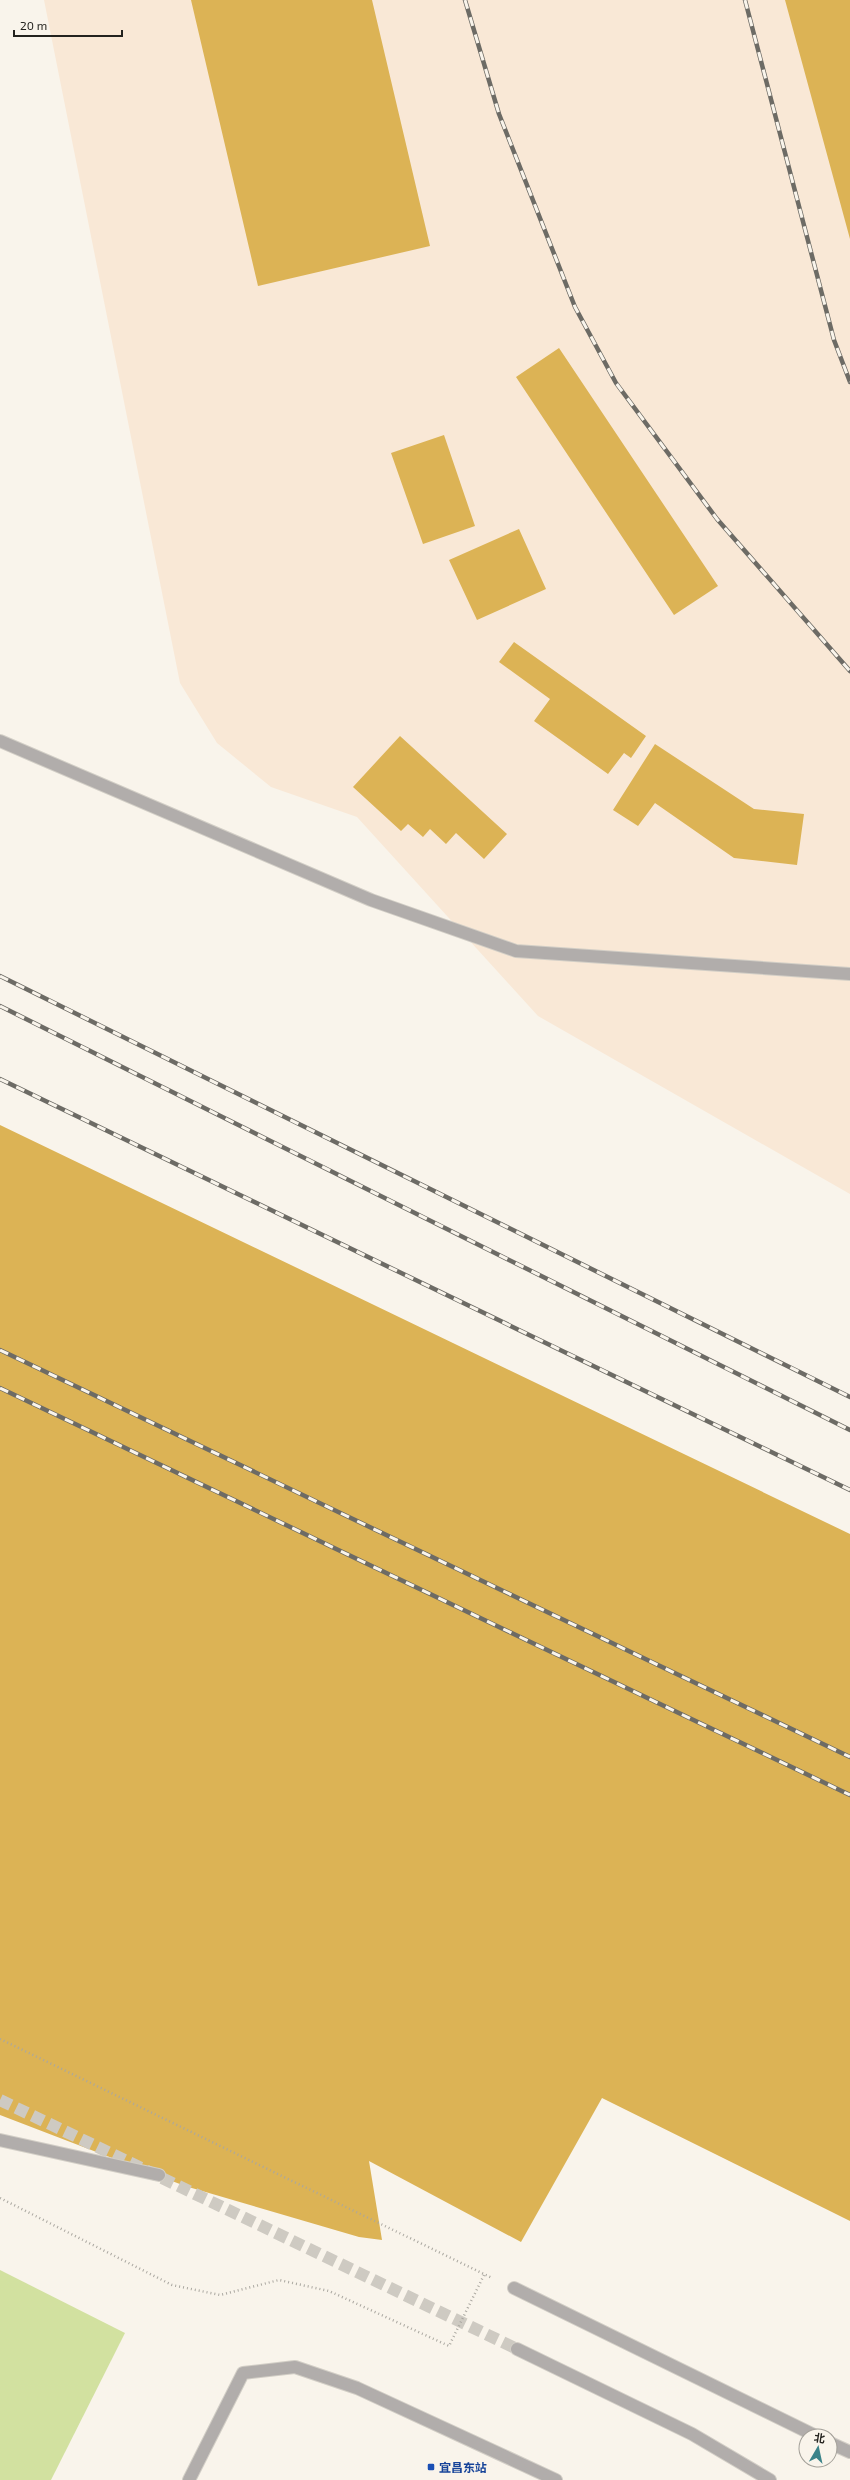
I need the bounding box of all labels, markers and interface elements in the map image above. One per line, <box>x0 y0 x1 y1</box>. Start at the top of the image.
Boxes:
scale bar <box>14 12 122 38</box>
text: 20 m <box>20 18 47 32</box>
north arrow <box>798 2428 838 2468</box>
text: 北 <box>813 2430 826 2445</box>
place label: 宜昌东站 <box>439 2460 487 2474</box>
marker: 宜昌东站 <box>426 2462 436 2472</box>

